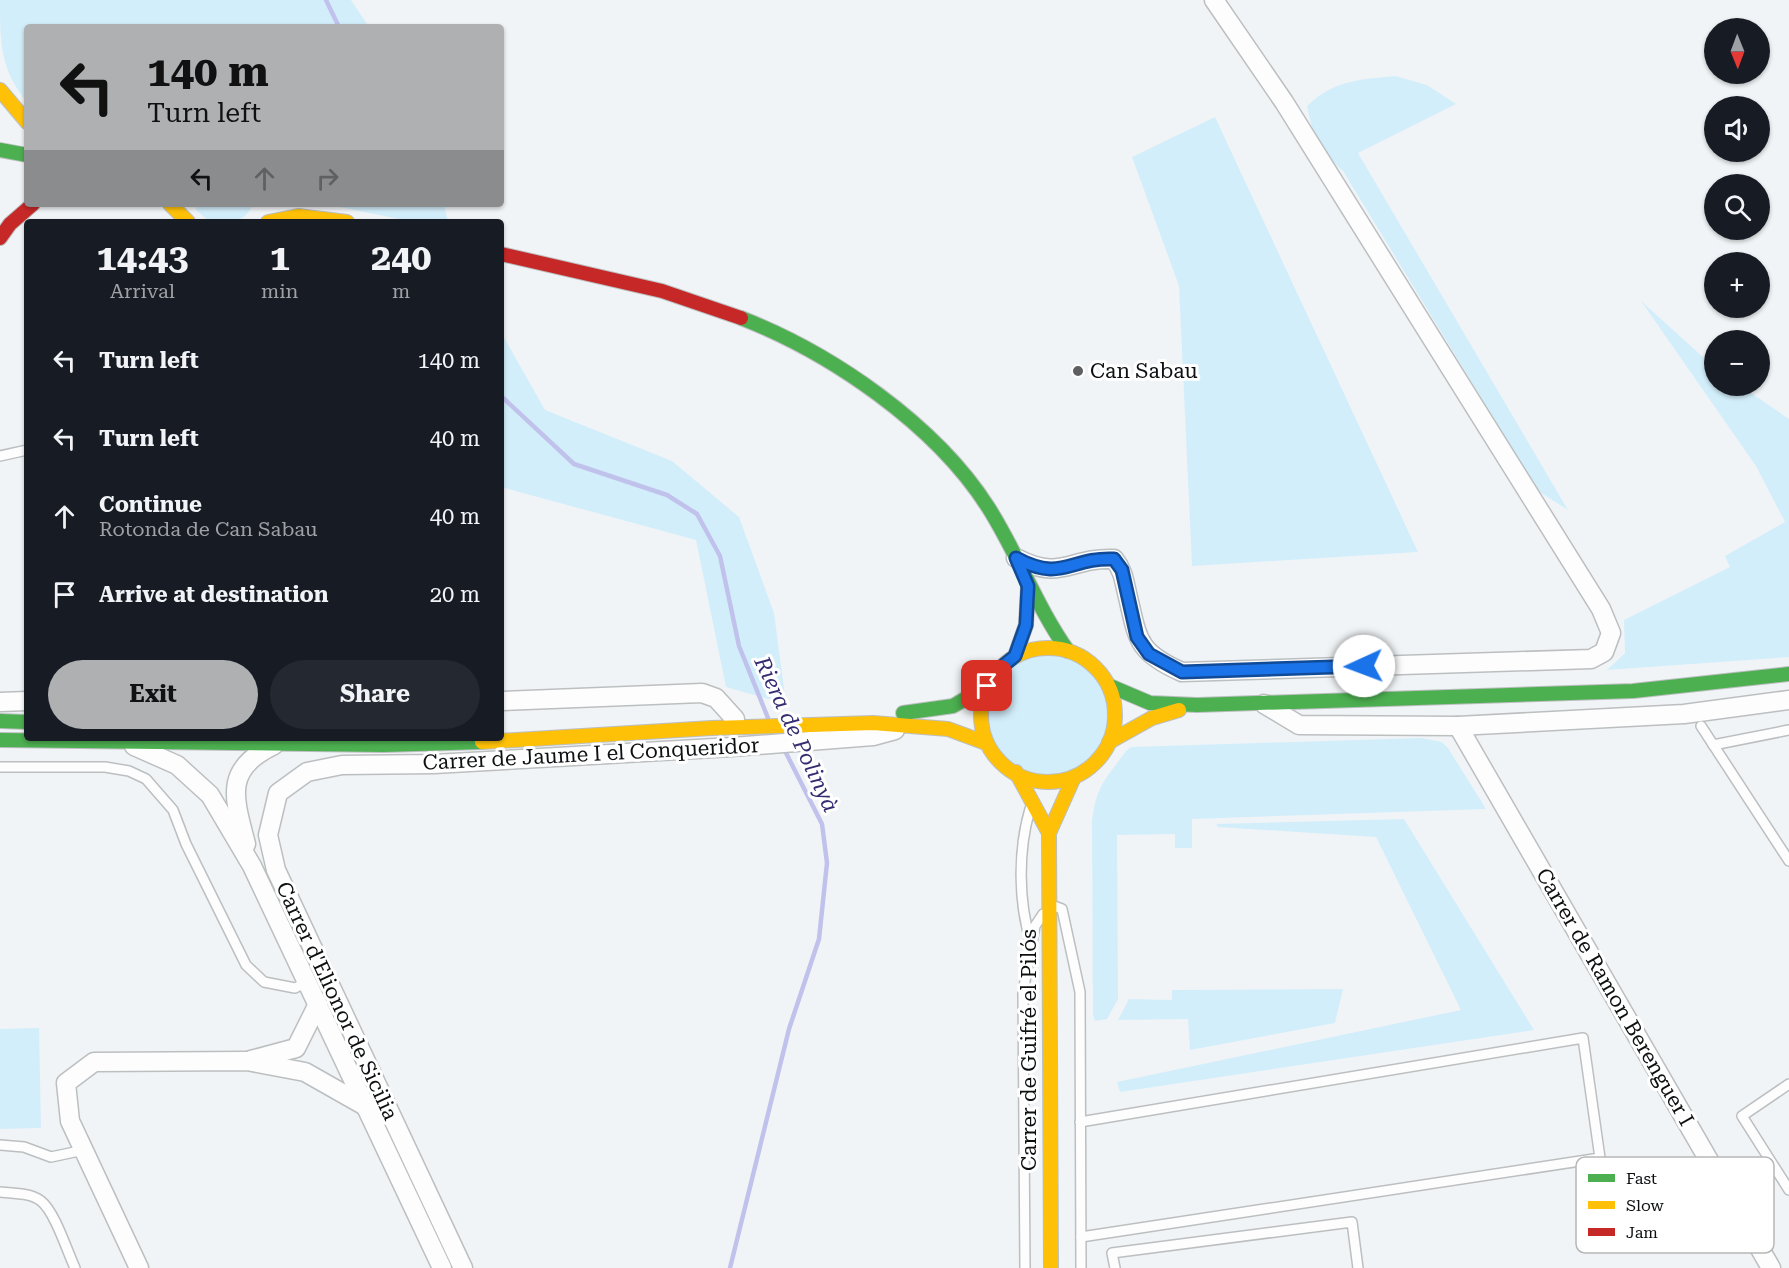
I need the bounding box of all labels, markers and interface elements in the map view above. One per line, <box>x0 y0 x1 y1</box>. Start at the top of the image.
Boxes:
north arrow <box>1704 18 1770 84</box>
map controls <box>1704 18 1770 396</box>
text: 140 m <box>147 47 269 96</box>
icon: left <box>48 48 126 126</box>
button: sound <box>1704 96 1770 162</box>
text: Turn left <box>147 97 261 129</box>
icon: left <box>185 162 218 195</box>
icon: ahead <box>248 162 281 195</box>
icon: right <box>311 162 344 195</box>
button: search <box>1704 174 1770 240</box>
text: 14:43 <box>97 237 188 279</box>
text: 1 <box>270 237 290 279</box>
text: 240 <box>371 237 431 279</box>
button: + <box>1704 252 1770 318</box>
text: Arrival <box>110 279 175 303</box>
text: min <box>261 279 298 303</box>
text: m <box>392 279 410 303</box>
button: − <box>1704 330 1770 396</box>
icon: left <box>48 344 81 377</box>
text: Turn left <box>99 348 199 373</box>
text: 140 m <box>417 348 480 373</box>
place label: Can Sabau <box>1090 359 1198 383</box>
marker: Can Sabau <box>1071 364 1085 378</box>
icon: left <box>48 422 81 455</box>
text: Turn left <box>99 426 199 451</box>
text: 40 m <box>430 426 480 451</box>
text: Continue <box>99 492 202 517</box>
icon: ahead <box>48 500 81 533</box>
text: 40 m <box>430 504 480 529</box>
text: Rotonda de Can Sabau <box>99 517 317 541</box>
icon: arrive <box>48 578 81 611</box>
text: Arrive at destination <box>99 582 328 607</box>
text: 20 m <box>430 582 480 607</box>
position arrow <box>1332 634 1396 698</box>
water label: Riera de Polinyà <box>749 652 844 816</box>
button: Exit <box>48 660 258 729</box>
button: Share <box>270 660 480 729</box>
pin <box>961 660 1012 711</box>
icon: arrive <box>970 669 1003 702</box>
street label: Carrer de Jaume I el Conqueridor <box>422 733 760 775</box>
street label: Carrer de Ramon Berenguer I <box>1531 864 1699 1130</box>
street label: Carrer d'Elionor de Sicilia <box>271 878 403 1125</box>
street label: Carrer de Guifré el Pilós <box>1017 929 1041 1171</box>
legend <box>1576 1157 1774 1253</box>
text: Fast <box>1626 1169 1657 1188</box>
text: Slow <box>1626 1196 1664 1215</box>
text: Jam <box>1626 1223 1658 1242</box>

